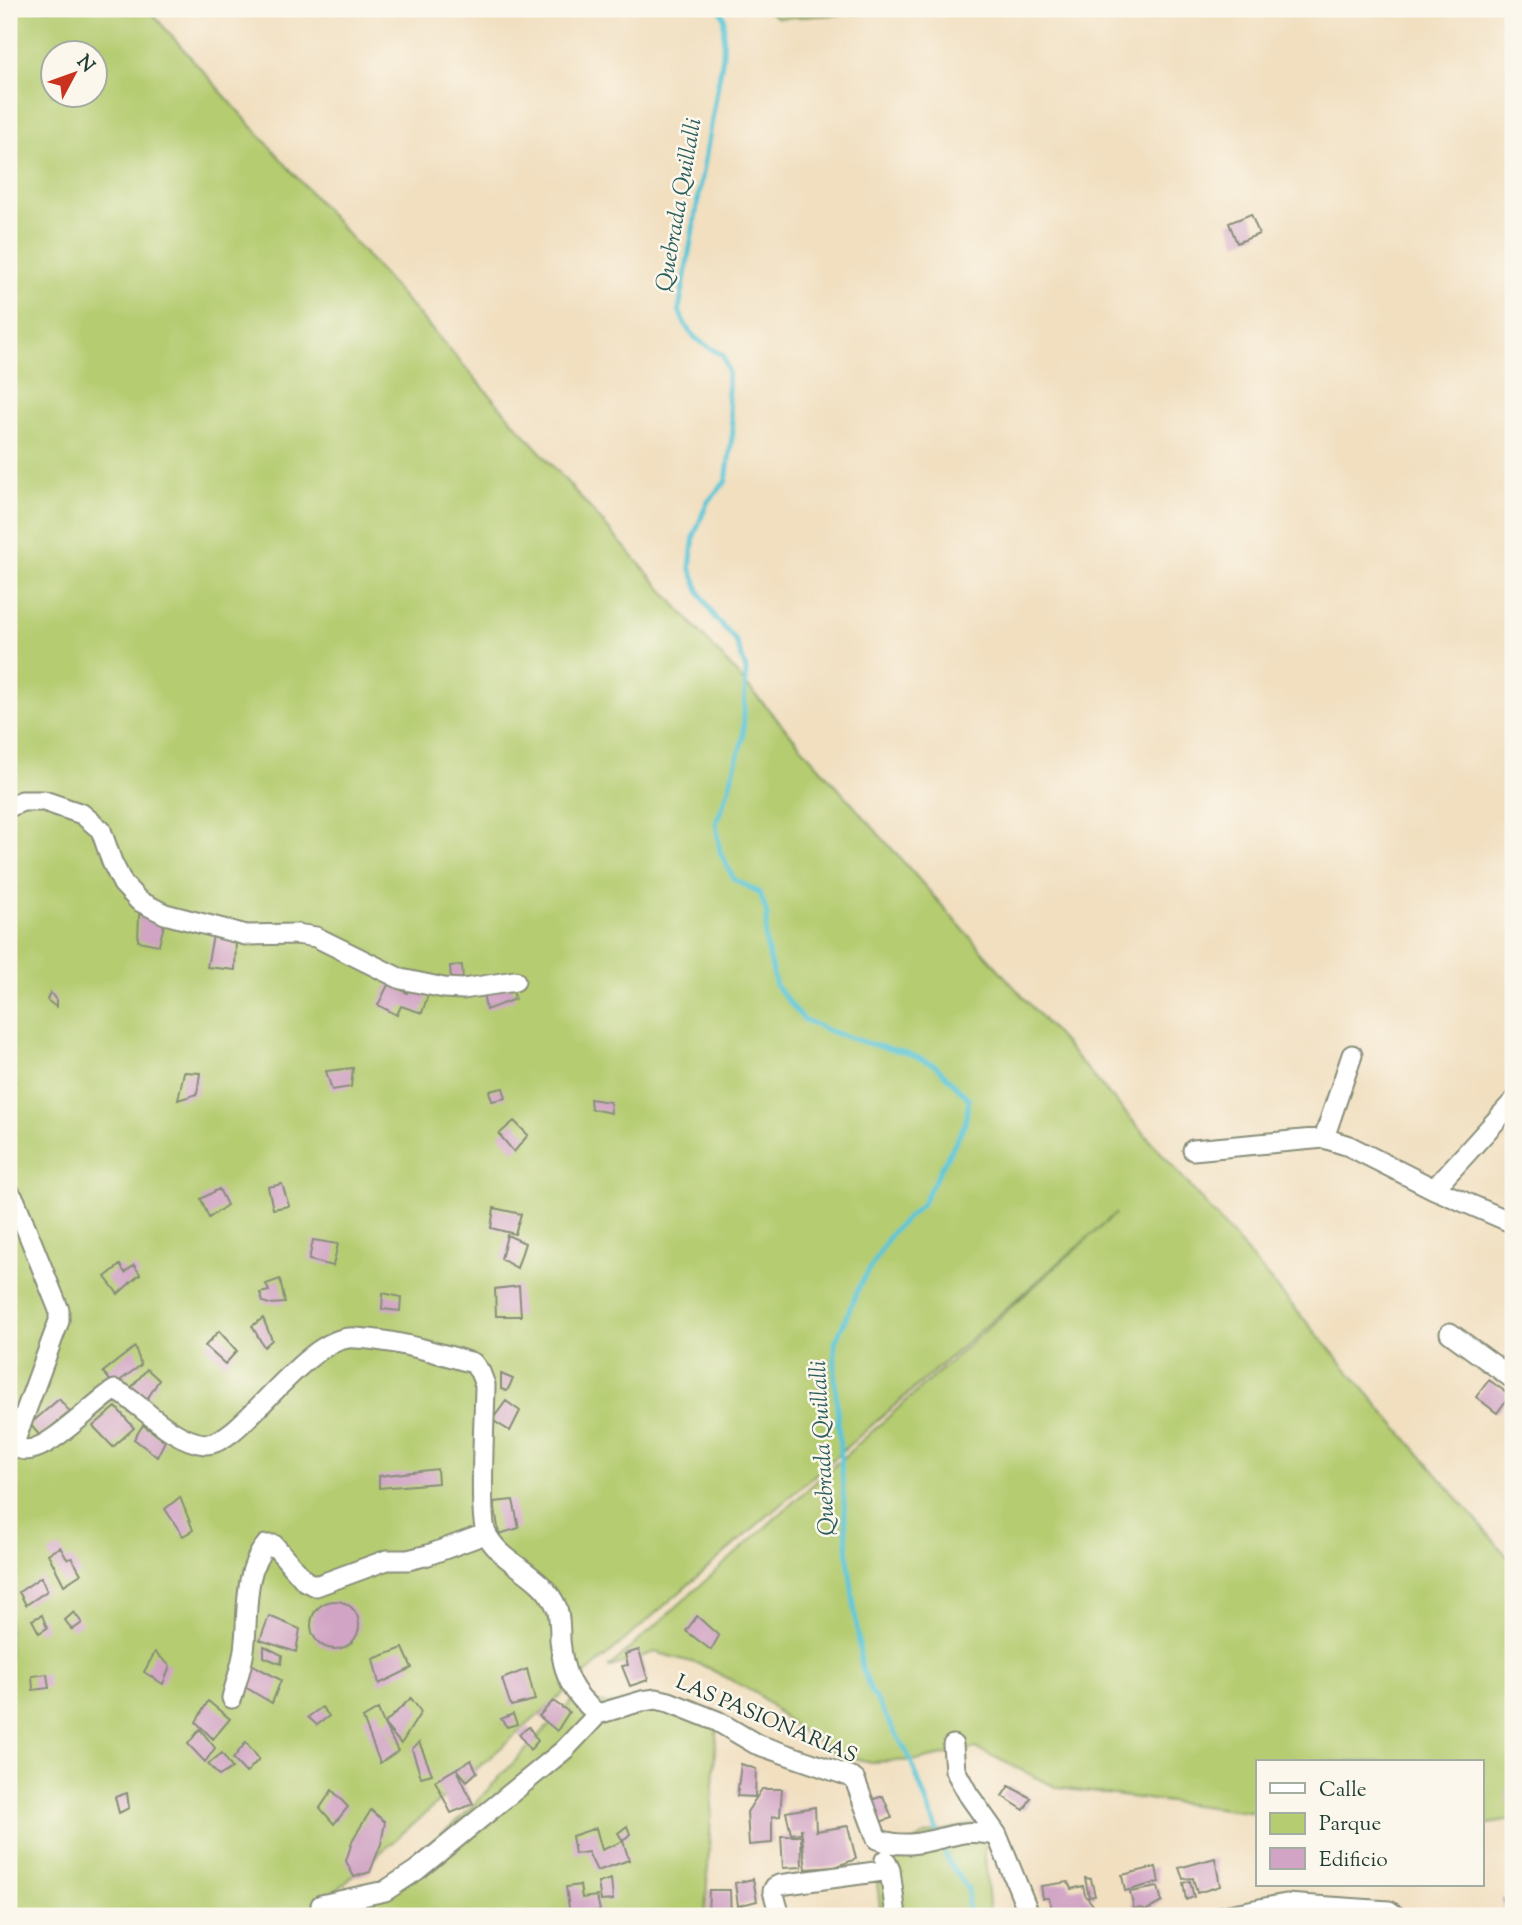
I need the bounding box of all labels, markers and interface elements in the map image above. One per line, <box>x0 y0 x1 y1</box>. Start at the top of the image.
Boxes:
north arrow <box>38 38 108 108</box>
text: N <box>70 50 100 79</box>
water label: Quebrada Quillalli <box>649 116 711 294</box>
water label: Quebrada Quillalli <box>803 1360 845 1536</box>
street label: LAS PASIONARIAS <box>670 1668 862 1772</box>
legend <box>1256 1760 1484 1886</box>
text: Calle <box>1319 1776 1367 1806</box>
text: Parque <box>1319 1810 1381 1840</box>
text: Edificio <box>1319 1846 1388 1876</box>

